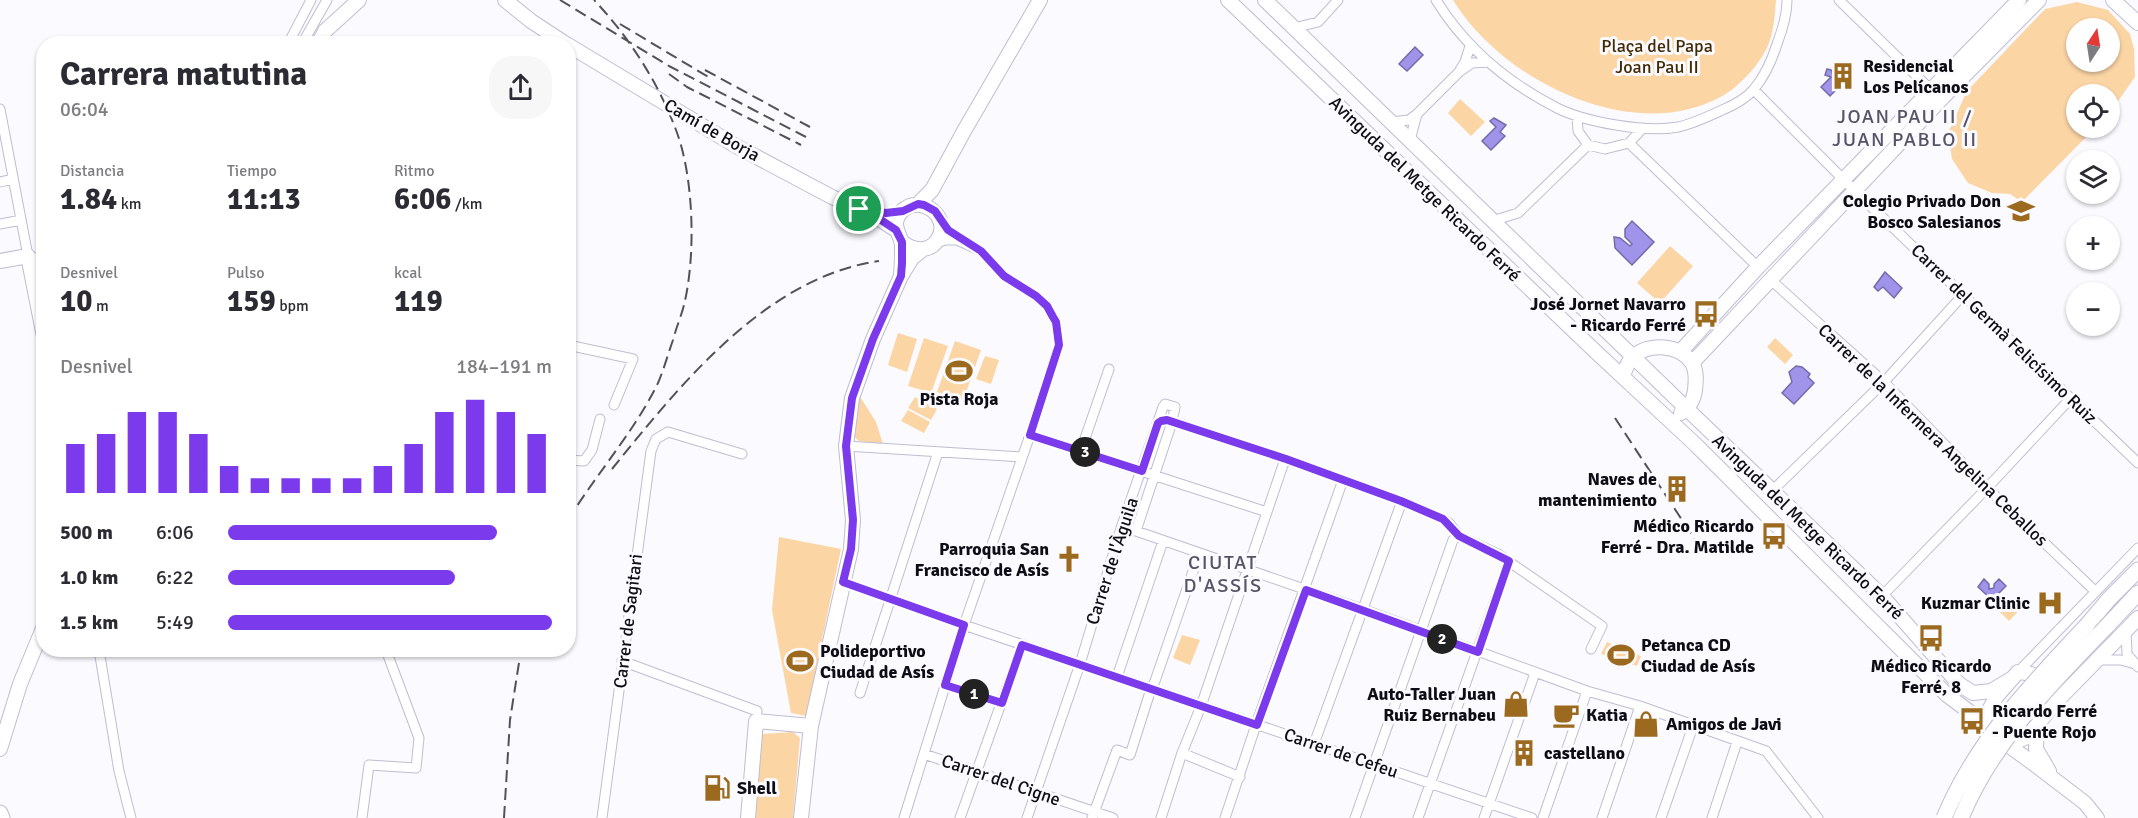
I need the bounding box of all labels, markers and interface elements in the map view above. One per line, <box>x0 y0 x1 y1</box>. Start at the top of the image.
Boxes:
north arrow <box>2066 18 2120 72</box>
map controls <box>2066 18 2120 336</box>
park label: Plaça del Papa Joan Pau II <box>1601 35 1713 78</box>
text: Carrera matutina <box>60 54 307 95</box>
place label: Residencial Los Pelícanos <box>1863 55 1968 98</box>
button: share <box>489 56 552 119</box>
building icon: Residencial Los Pelícanos <box>1828 61 1858 91</box>
button: locate <box>2066 84 2120 138</box>
street label: Avinguda del Metge Ricardo Ferré <box>1325 92 1525 286</box>
street label: Camí de Borja <box>660 94 764 166</box>
text: 06:04 <box>60 97 109 122</box>
district label: JOAN PAU II / JUAN PABLO II <box>1832 104 1978 152</box>
button: layers <box>2066 150 2120 204</box>
text: Distancia <box>60 161 124 181</box>
text: Tiempo <box>227 161 277 181</box>
text: Ritmo <box>394 161 435 181</box>
text: 1.84 <box>60 181 117 218</box>
text: 11:13 <box>227 181 301 218</box>
text: 6:06 <box>394 181 451 218</box>
pin <box>833 183 884 234</box>
place label: Colegio Privado Don Bosco Salesianos <box>1843 190 2001 233</box>
icon: arrive <box>842 192 875 225</box>
text: km <box>117 194 142 214</box>
text: /km <box>451 194 483 214</box>
school or university icon: Colegio Privado Don Bosco Salesianos <box>2006 196 2036 226</box>
button: + <box>2066 216 2120 270</box>
street label: Carrer del Germà Felicísimo Ruiz <box>1906 239 2102 429</box>
text: Desnivel <box>60 263 118 283</box>
text: Pulso <box>227 263 265 283</box>
text: kcal <box>394 263 422 283</box>
button: − <box>2066 282 2120 336</box>
text: 10 <box>60 283 92 320</box>
text: 159 <box>227 283 276 320</box>
text: 119 <box>394 283 443 320</box>
place label: José Jornet Navarro - Ricardo Ferré <box>1530 293 1686 336</box>
text: m <box>92 296 109 316</box>
text: bpm <box>276 296 309 316</box>
bus stop icon: José Jornet Navarro - Ricardo Ferré <box>1691 299 1721 329</box>
street label: Carrer de la Infermera Angelina Ceballos <box>1814 319 2053 551</box>
text: Desnivel <box>60 354 133 379</box>
text: 184–191 m <box>456 354 552 379</box>
sports icon: Pista Roja <box>944 356 974 386</box>
place label: Pista Roja <box>920 388 998 410</box>
street label: Avinguda del Metge Ricardo Ferré <box>1708 430 1908 624</box>
pin: 3 <box>1070 437 1100 467</box>
text: 3 <box>1081 442 1089 462</box>
place label: Naves de mantenimiento <box>1538 468 1657 511</box>
building icon: Naves de mantenimiento <box>1662 474 1692 504</box>
street label: Carrer de l'Àguila <box>1081 494 1143 628</box>
place label: Médico Ricardo Ferré - Dra. Matilde <box>1601 515 1754 558</box>
text: 500 m <box>60 520 113 545</box>
text: 6:06 <box>156 520 194 545</box>
bus stop icon: Médico Ricardo Ferré - Dra. Matilde <box>1759 521 1789 551</box>
place label: Parroquia San Francisco de Asís <box>914 538 1049 581</box>
church icon: Parroquia San Francisco de Asís <box>1054 544 1084 574</box>
district label: CIUTAT D'ASSÍS <box>1184 550 1263 598</box>
street label: Carrer de Sagitari <box>609 552 647 690</box>
text: 1.0 km <box>60 565 118 590</box>
text: 6:22 <box>156 565 194 590</box>
hospital icon: Kuzmar Clinic <box>2035 588 2065 618</box>
place label: Kuzmar Clinic <box>1921 592 2030 614</box>
text: 1.5 km <box>60 610 118 635</box>
text: 5:49 <box>156 610 194 635</box>
bus stop icon: Médico Ricardo Ferré, 8 <box>1916 623 1946 653</box>
pin: 2 <box>1427 624 1457 654</box>
text: 2 <box>1438 629 1446 649</box>
place label: Petanca CD Ciudad de Asís <box>1641 634 1755 677</box>
place label: Polideportivo Ciudad de Asís <box>820 640 934 683</box>
sports icon: Petanca CD Ciudad de Asís <box>1606 640 1636 670</box>
sports icon: Polideportivo Ciudad de Asís <box>785 646 815 676</box>
place label: Médico Ricardo Ferré, 8 <box>1871 655 1992 698</box>
pin: 1 <box>959 679 989 709</box>
place label: Auto-Taller Juan Ruiz Bernabeu <box>1367 683 1496 726</box>
text: 1 <box>970 684 978 704</box>
shop icon: Auto-Taller Juan Ruiz Bernabeu <box>1501 689 1531 719</box>
cafe icon: Katia <box>1551 700 1581 730</box>
place label: Ricardo Ferré - Puente Rojo <box>1992 700 2097 743</box>
place label: Katia <box>1586 704 1628 726</box>
bus stop icon: Ricardo Ferré - Puente Rojo <box>1957 706 1987 736</box>
shop icon: Amigos de Javi <box>1631 709 1661 739</box>
place label: Amigos de Javi <box>1666 713 1782 735</box>
street label: Carrer de Cefeu <box>1281 723 1401 783</box>
building icon: castellano <box>1509 738 1539 768</box>
place label: castellano <box>1544 742 1625 764</box>
street label: Carrer del Cigne <box>939 749 1063 811</box>
fuel station icon: Shell <box>702 773 732 803</box>
place label: Shell <box>737 777 777 799</box>

